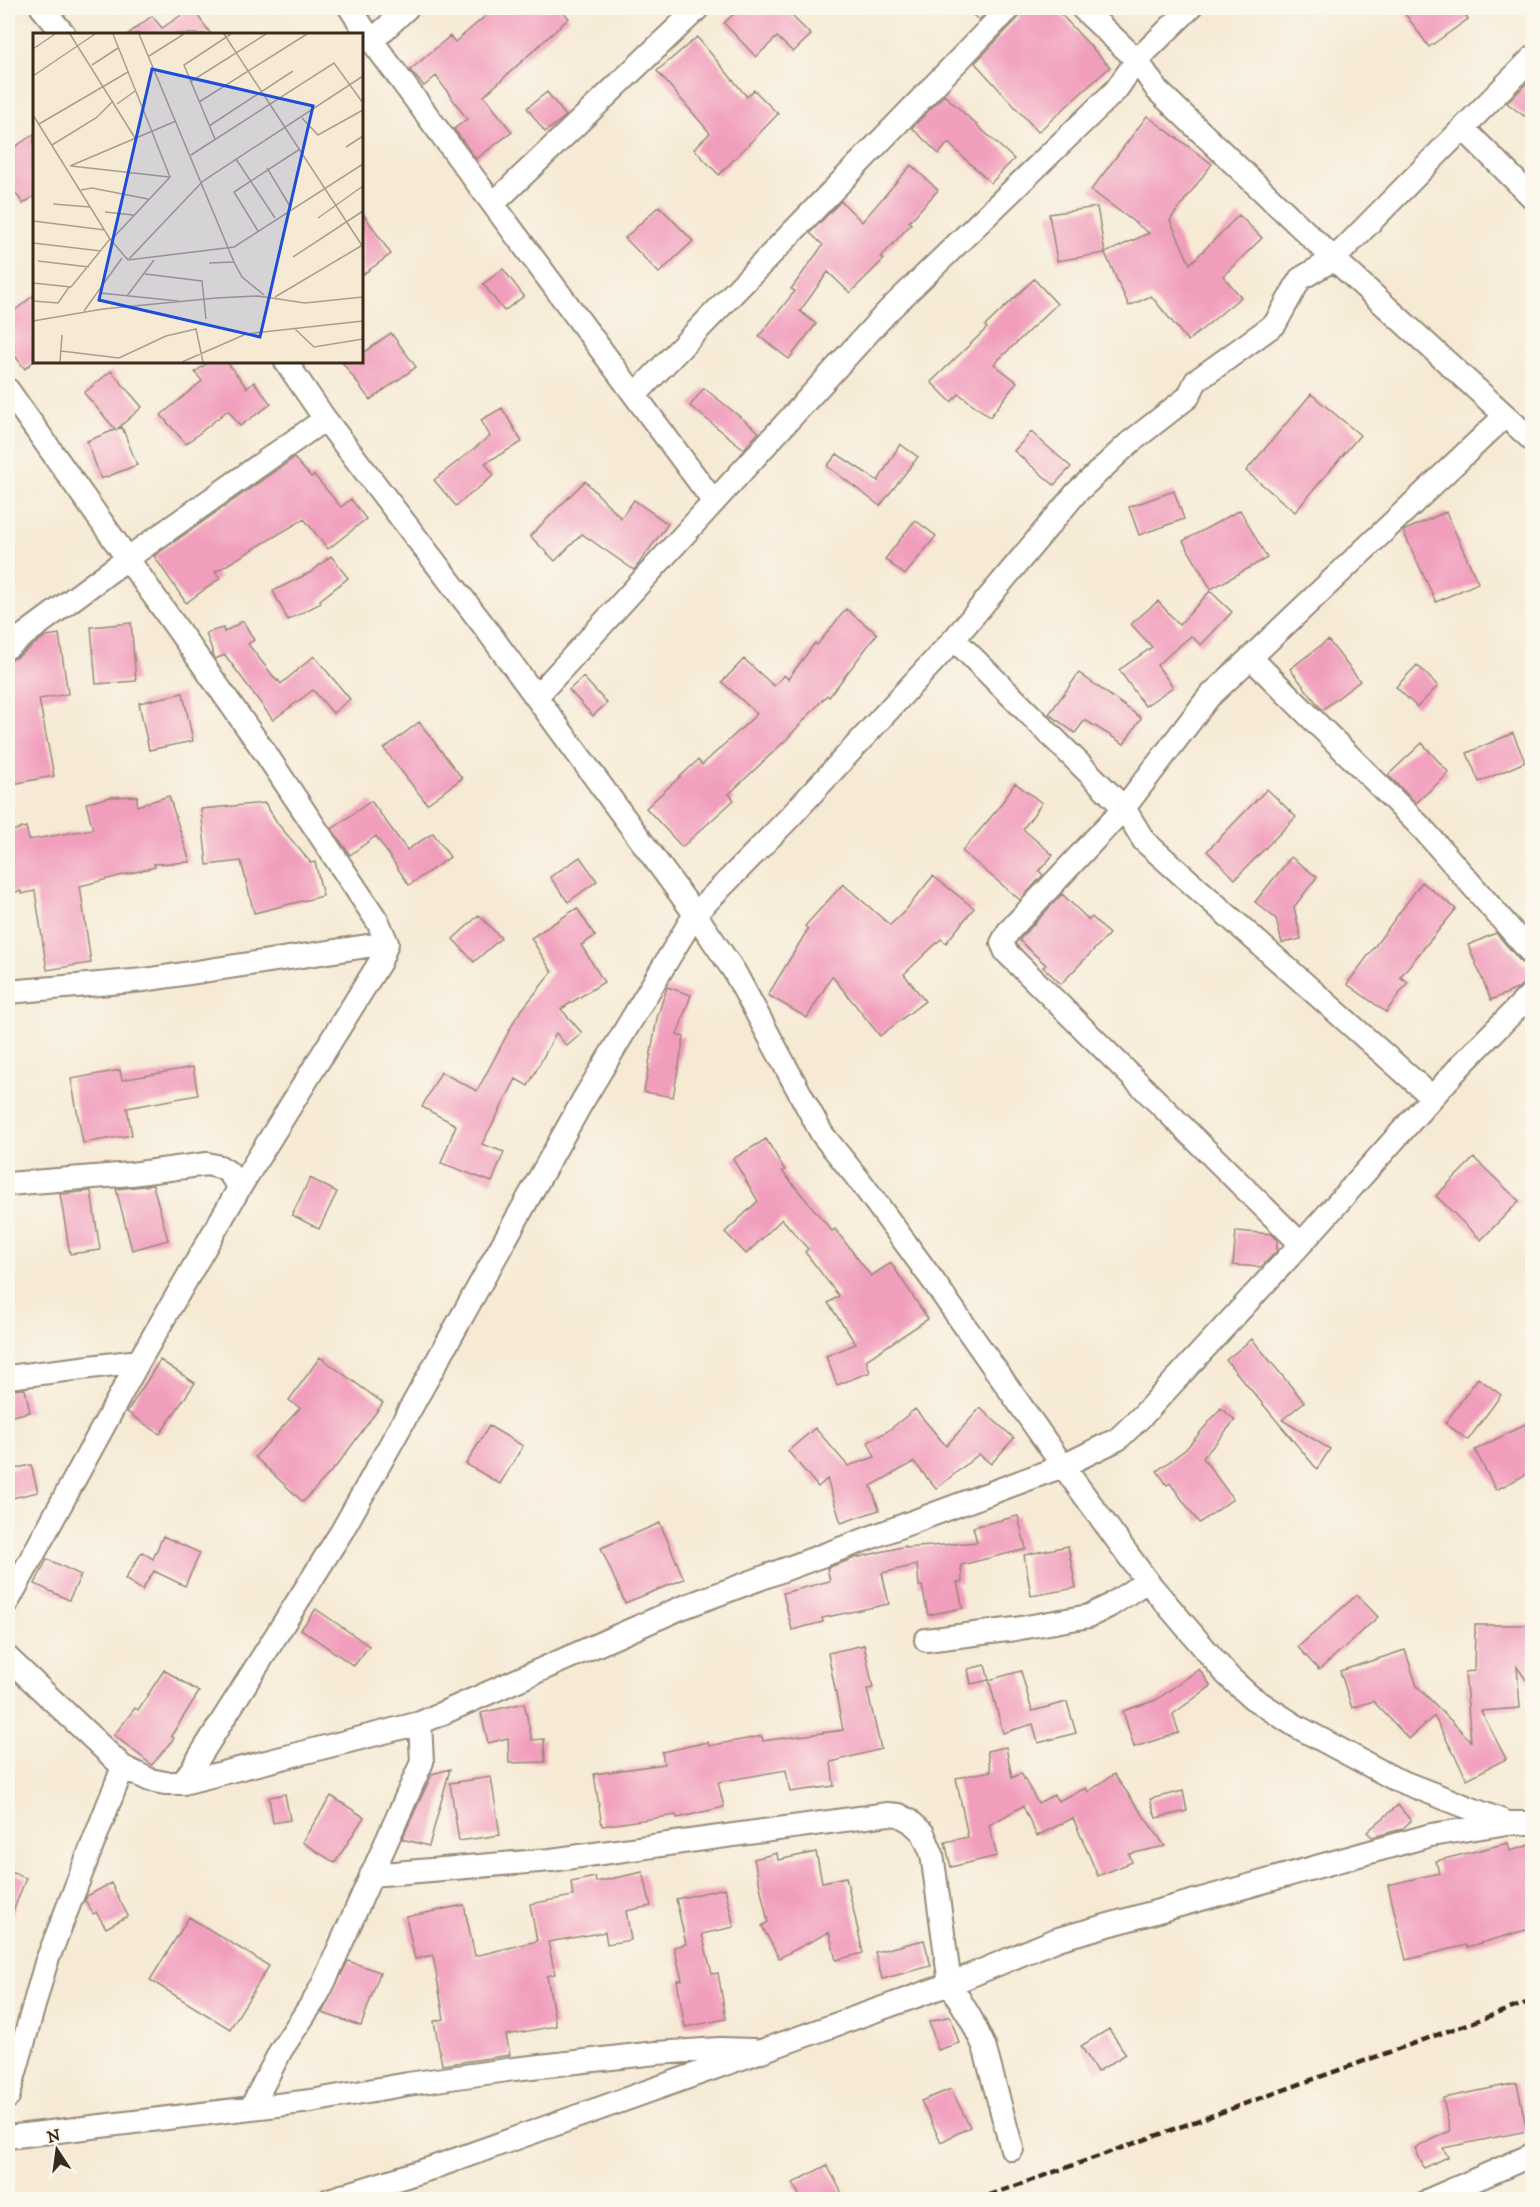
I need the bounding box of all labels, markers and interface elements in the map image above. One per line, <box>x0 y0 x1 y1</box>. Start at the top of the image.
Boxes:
inset map <box>33 33 363 363</box>
north arrow <box>27 2120 87 2180</box>
text: N <box>45 2125 63 2148</box>

